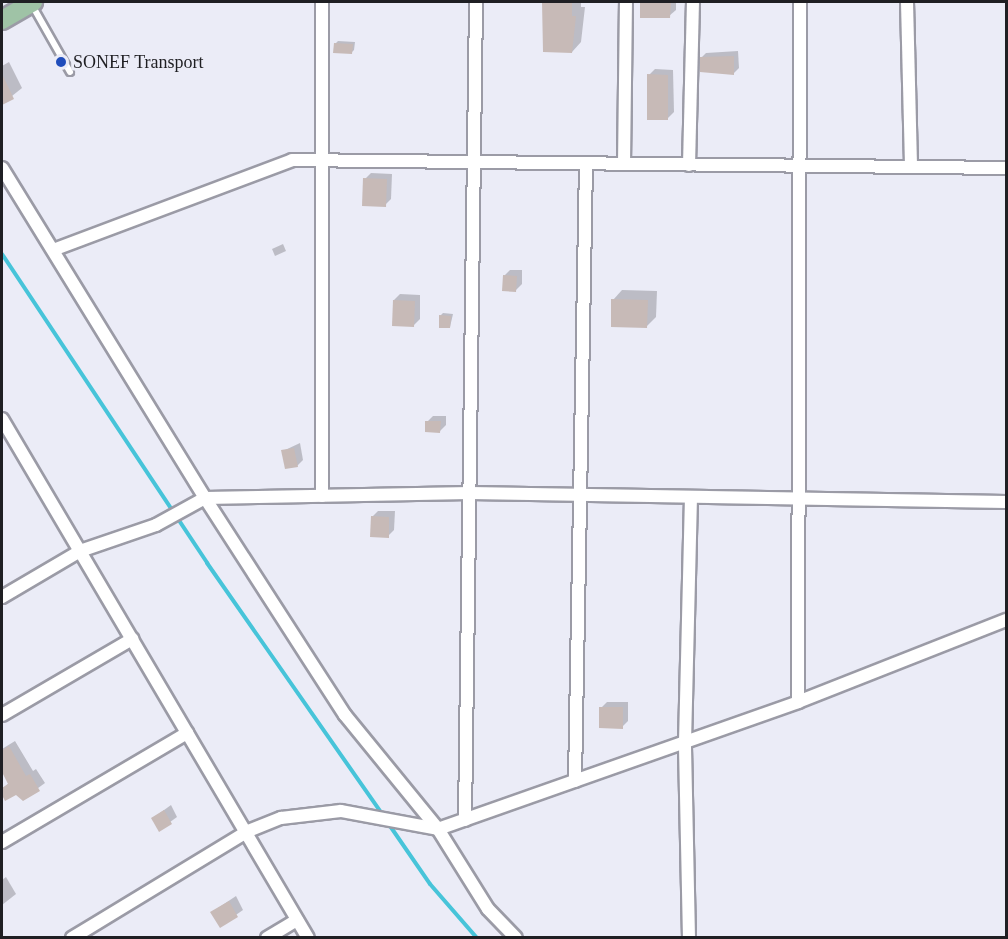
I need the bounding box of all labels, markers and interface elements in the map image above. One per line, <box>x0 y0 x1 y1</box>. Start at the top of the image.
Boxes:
place label: SONEF Transport <box>73 51 204 73</box>
marker: SONEF Transport <box>54 55 68 69</box>

